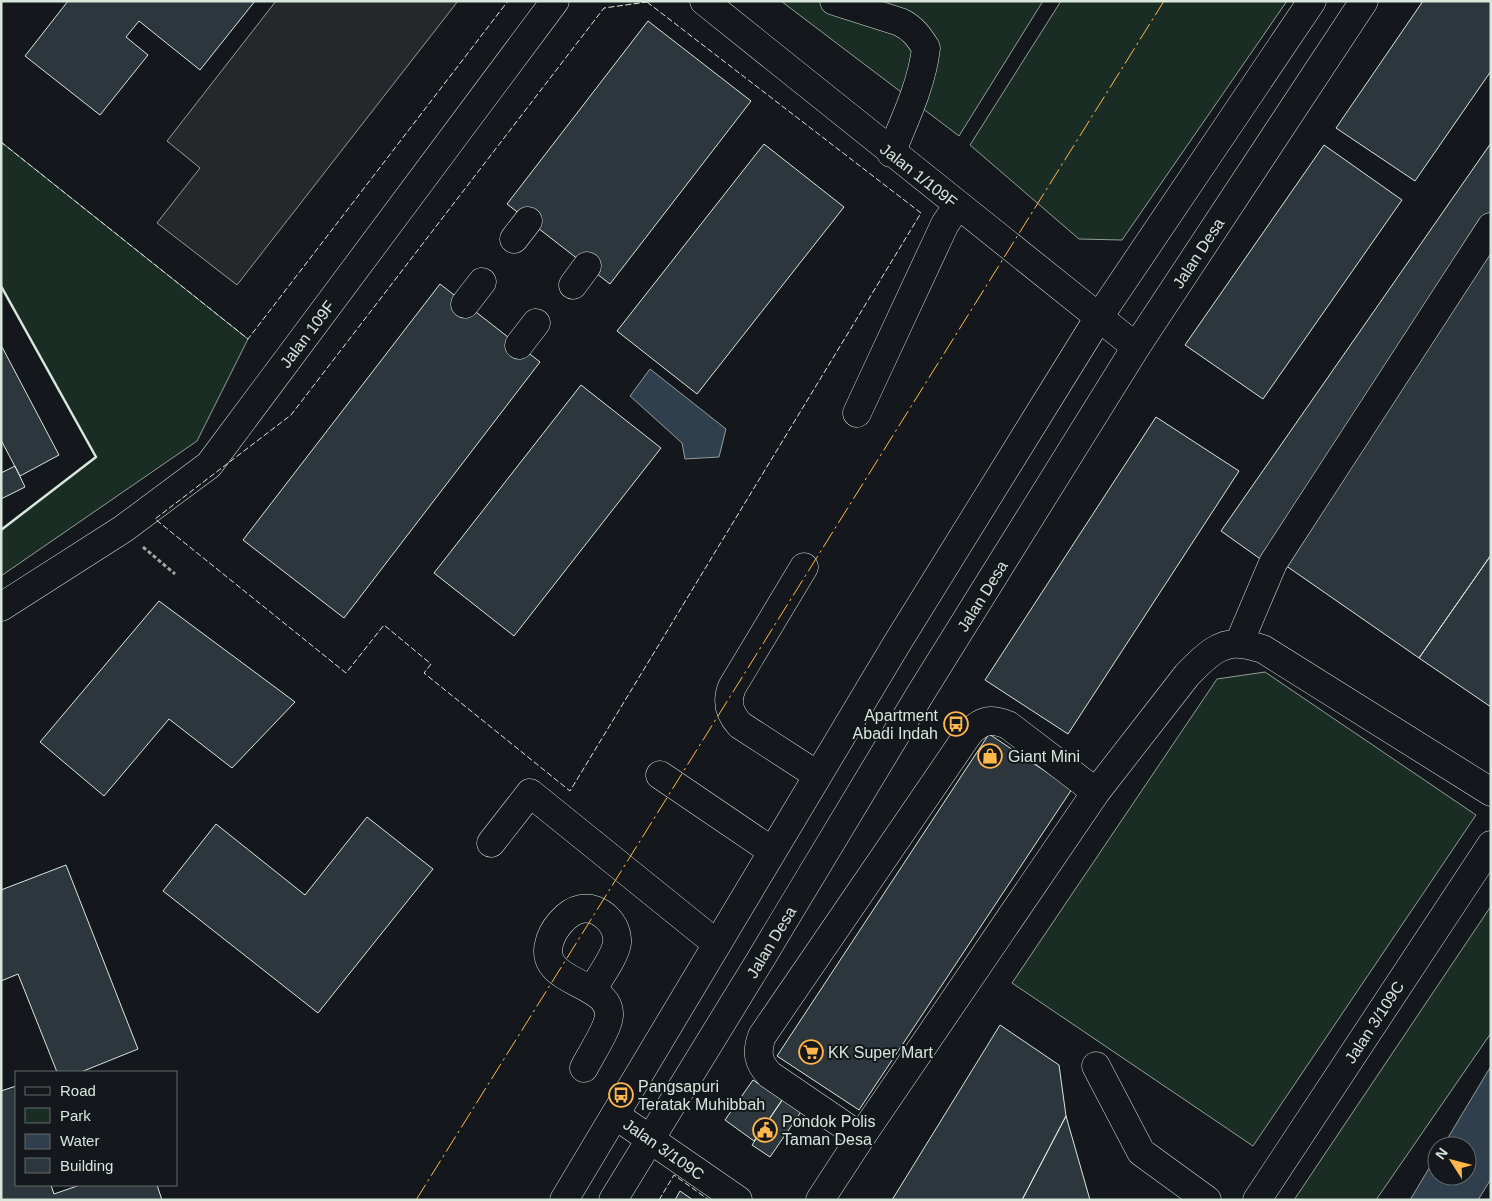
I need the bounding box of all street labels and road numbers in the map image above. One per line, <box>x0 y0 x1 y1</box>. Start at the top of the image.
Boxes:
street label: Jalan 1/109F <box>877 140 961 211</box>
street label: Jalan Desa <box>1169 215 1227 291</box>
street label: Jalan 109F <box>277 297 338 371</box>
street label: Jalan Desa <box>954 558 1011 635</box>
street label: Jalan Desa <box>744 903 799 981</box>
street label: Jalan 3/109C <box>1342 978 1407 1066</box>
street label: Jalan 3/109C <box>620 1115 707 1183</box>

